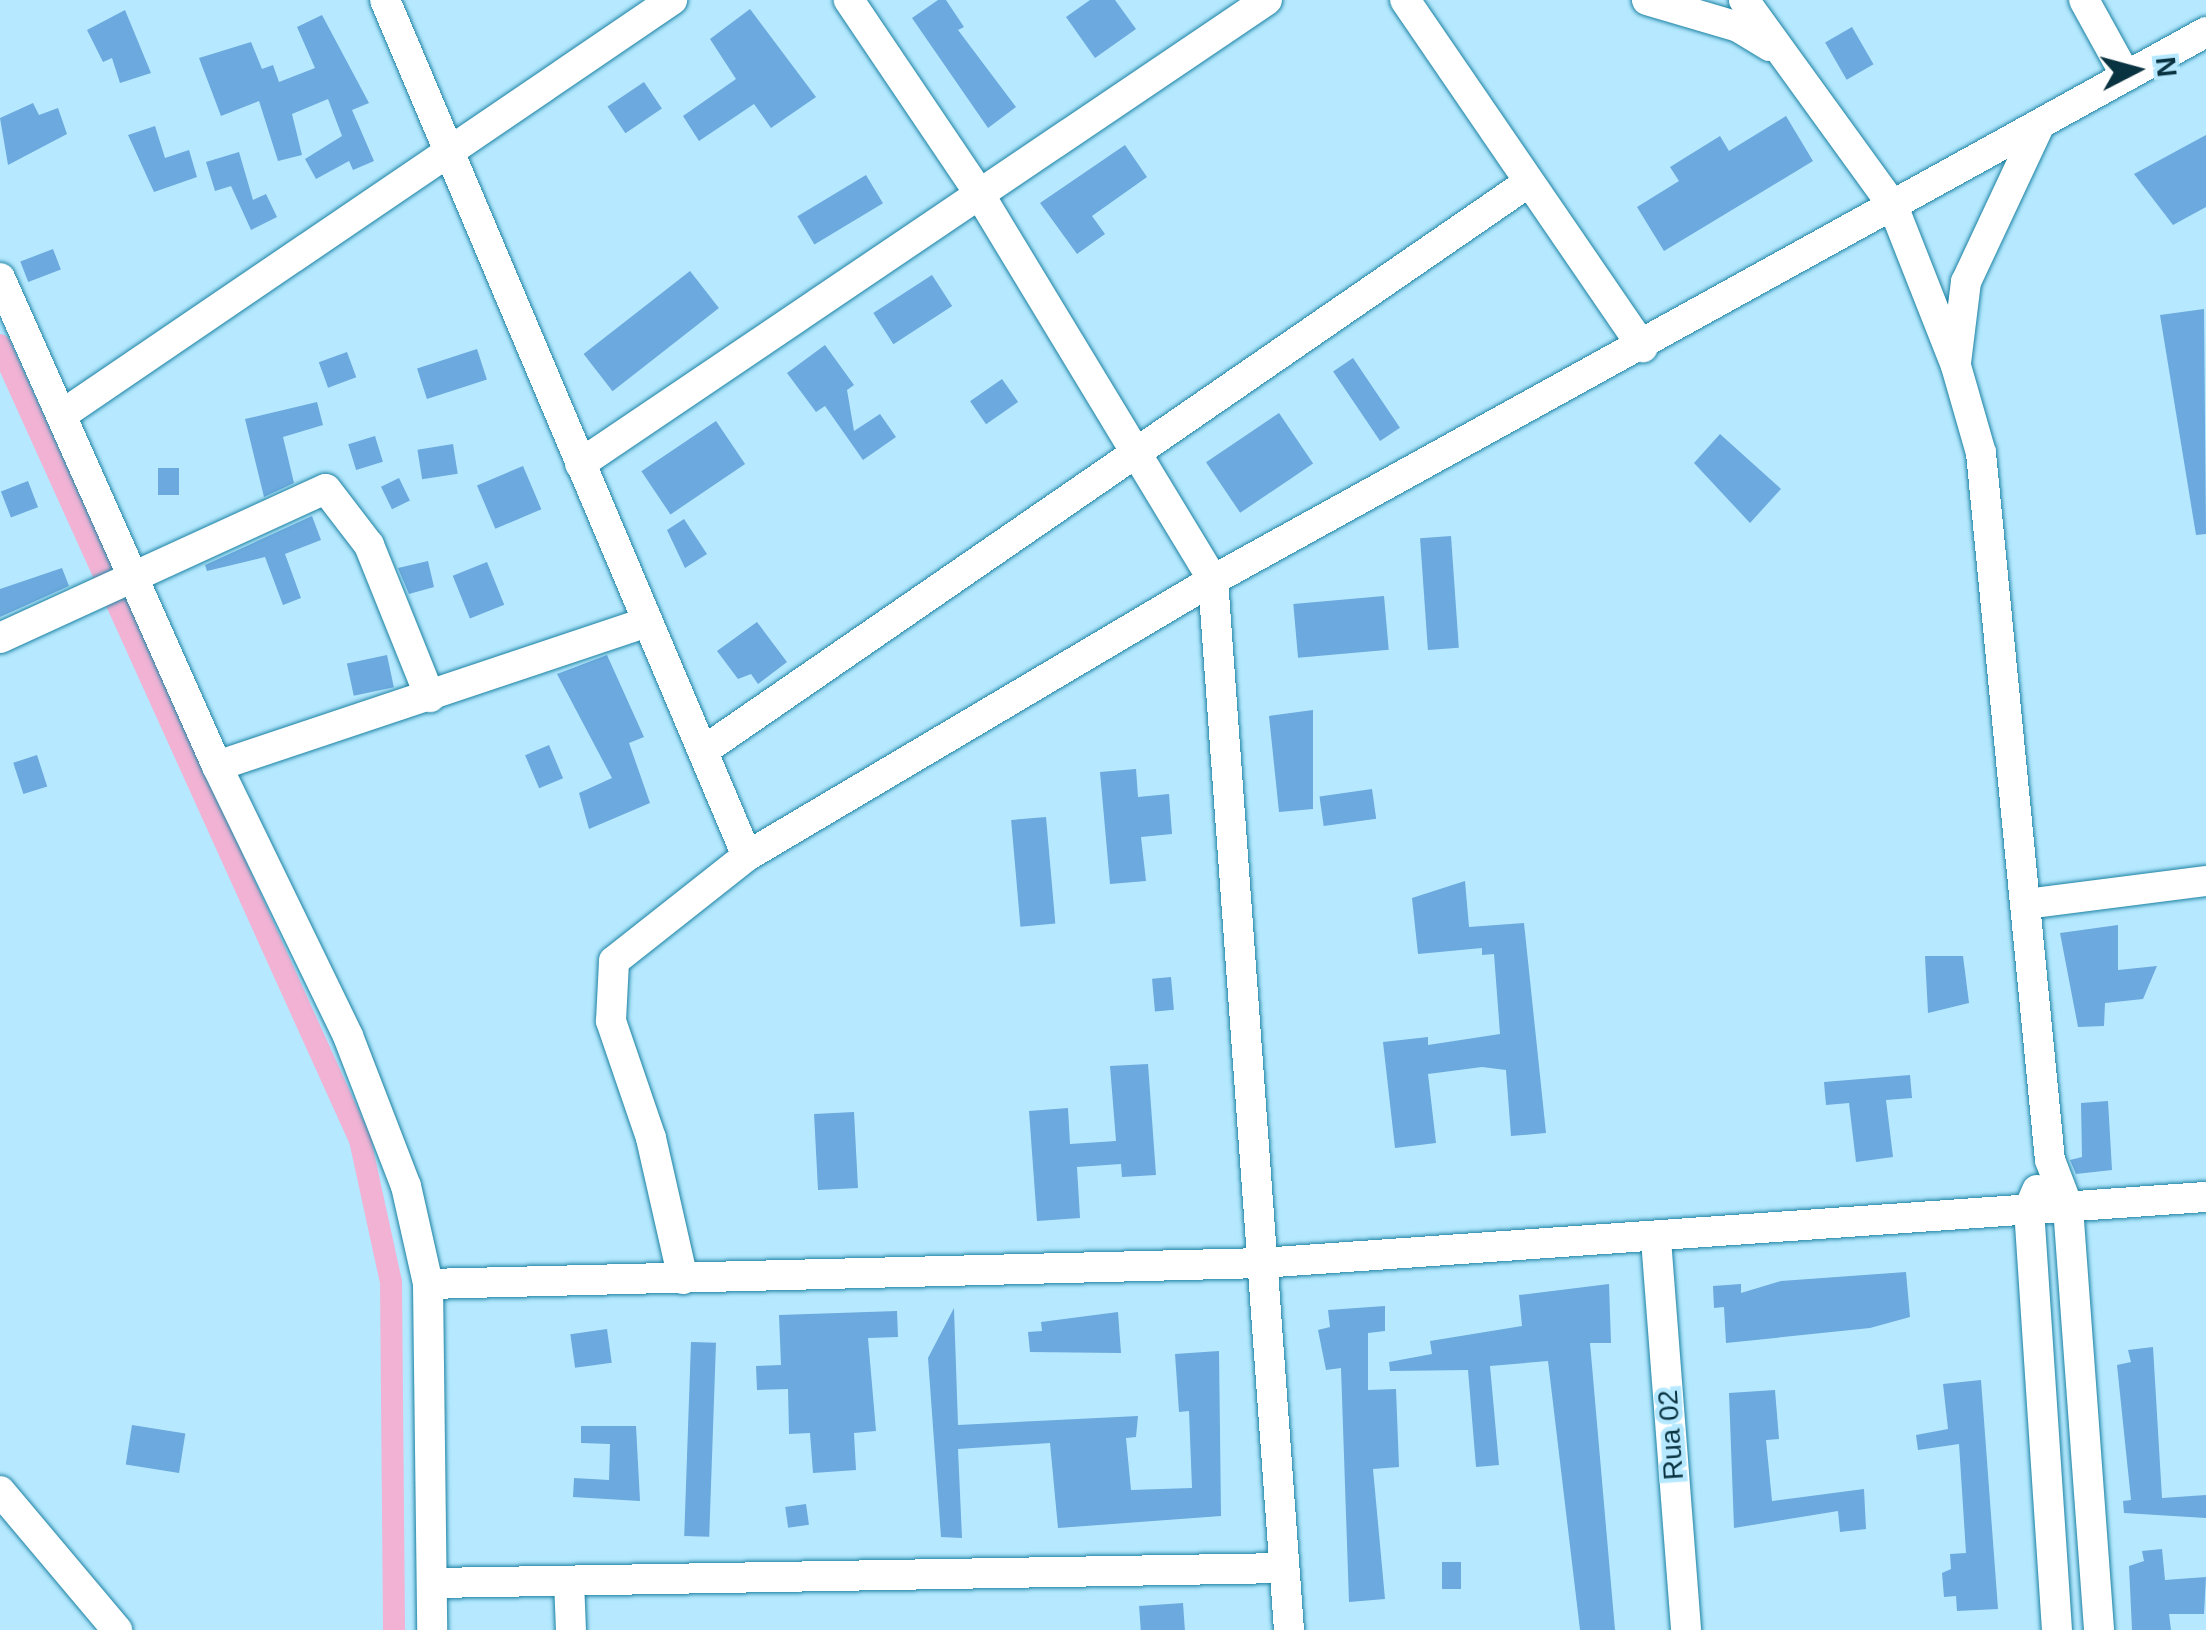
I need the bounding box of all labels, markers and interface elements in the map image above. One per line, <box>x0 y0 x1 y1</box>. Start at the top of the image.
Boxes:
north arrow <box>2086 20 2186 120</box>
text: N <box>2150 55 2183 78</box>
street label: Rua 02 <box>1651 1389 1691 1481</box>

